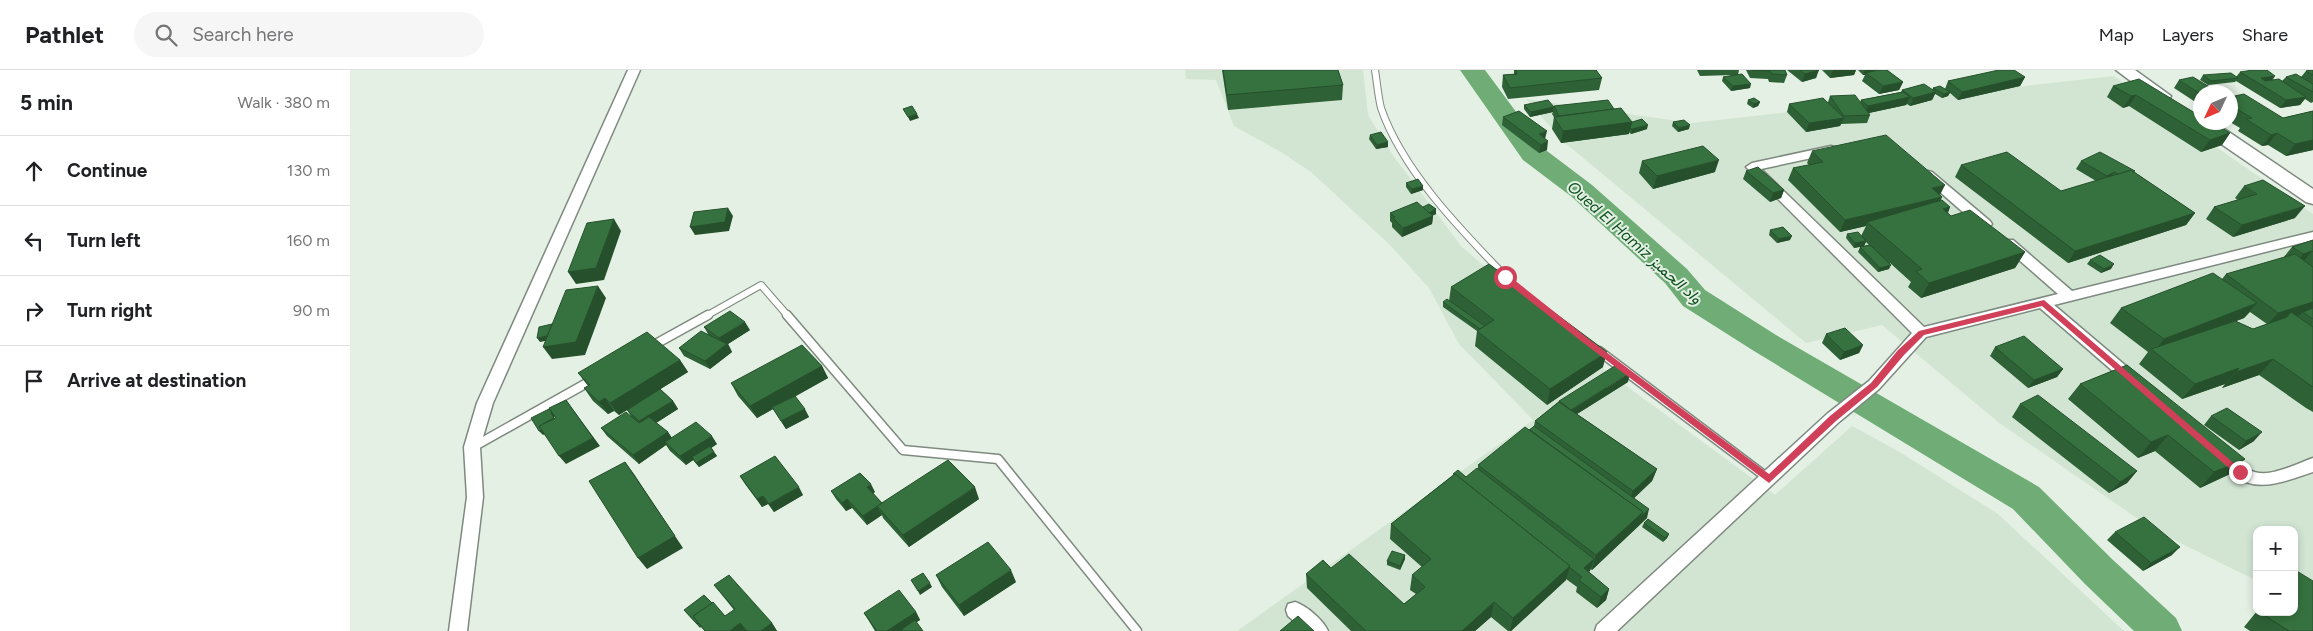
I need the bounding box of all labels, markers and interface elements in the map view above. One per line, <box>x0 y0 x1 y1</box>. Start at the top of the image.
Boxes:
search box <box>134 12 484 57</box>
text: Pathlet <box>25 20 104 49</box>
icon: search <box>152 21 180 49</box>
text: Search here <box>192 23 294 46</box>
text: Map <box>2099 24 2134 46</box>
text: Layers <box>2162 24 2214 46</box>
text: Share <box>2242 24 2288 46</box>
north arrow <box>2193 85 2238 130</box>
text: 5 min <box>20 90 73 115</box>
text: Walk · 380 m <box>238 93 330 112</box>
icon: ahead <box>20 157 48 185</box>
text: Continue <box>67 159 147 182</box>
text: 130 m <box>287 161 330 180</box>
water label: Oued El Hamiz واد الحميز <box>1563 177 1706 309</box>
icon: left <box>20 227 48 255</box>
text: Turn left <box>67 229 141 252</box>
text: 160 m <box>287 231 330 250</box>
route start <box>1494 266 1517 289</box>
icon: right <box>20 297 48 325</box>
text: Turn right <box>67 299 153 322</box>
text: 90 m <box>293 301 330 320</box>
icon: arrive <box>20 367 48 395</box>
text: Arrive at destination <box>67 369 246 392</box>
route end <box>2229 461 2252 484</box>
map controls <box>2253 526 2298 616</box>
button: + <box>2253 526 2298 571</box>
button: − <box>2253 571 2298 616</box>

